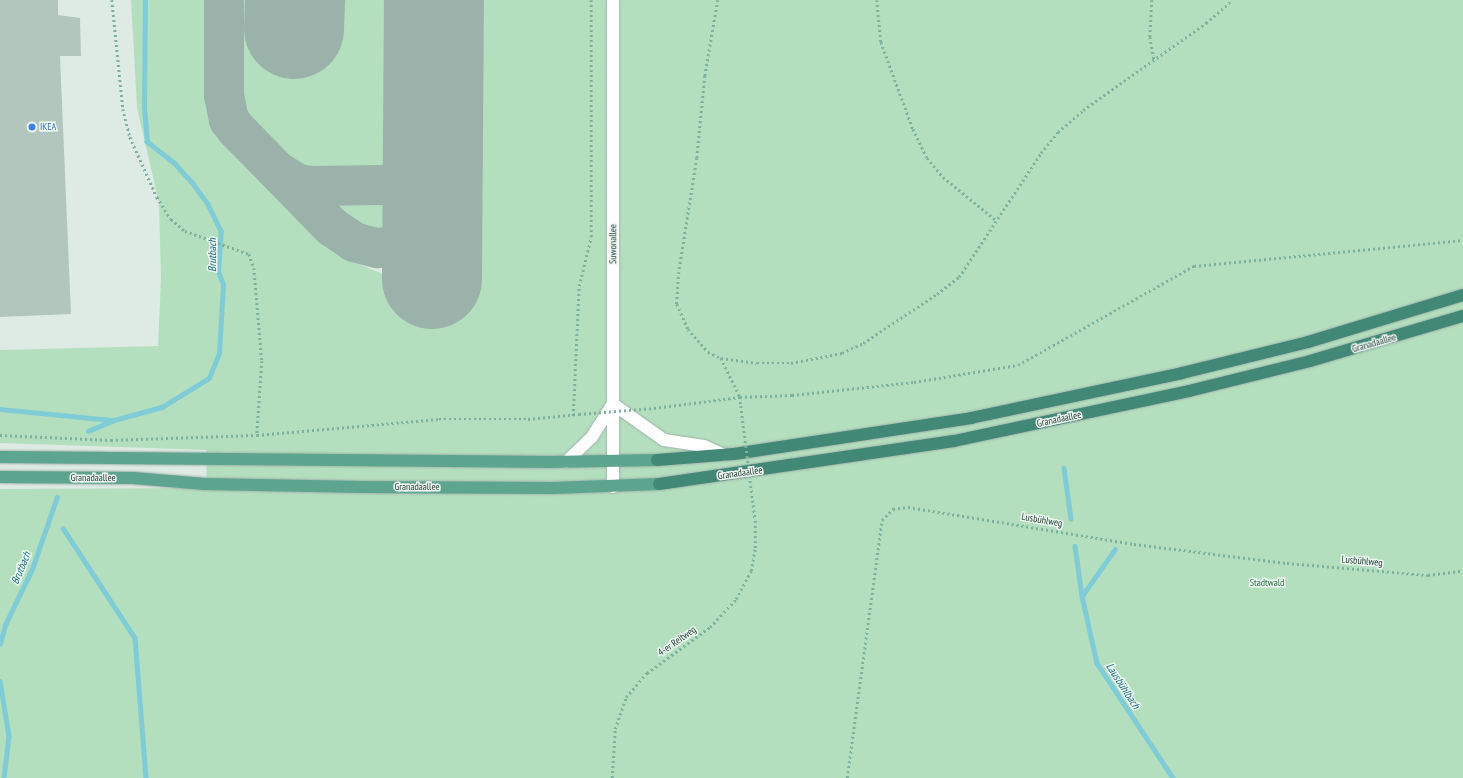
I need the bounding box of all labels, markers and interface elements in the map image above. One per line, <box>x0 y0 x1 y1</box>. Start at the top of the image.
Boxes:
place label: IKEA <box>40 121 56 133</box>
marker: IKEA <box>27 122 37 132</box>
street label: Suwonallee <box>607 224 619 264</box>
water label: Brutbach <box>205 238 219 272</box>
street label: Granadaallee <box>1351 331 1397 355</box>
street label: Granadaallee <box>1036 408 1082 430</box>
street label: Granadaallee <box>717 464 763 482</box>
street label: Granadaallee <box>70 472 116 484</box>
street label: Granadaallee <box>394 481 440 493</box>
street label: Lusbühlweg <box>1021 511 1063 529</box>
water label: Brutbach <box>8 550 34 586</box>
street label: Lusbühlweg <box>1341 553 1383 569</box>
park label: Stadtwald <box>1250 577 1284 589</box>
street label: 4-er Reitweg <box>656 623 698 659</box>
water label: Lausbühlbach <box>1103 661 1143 711</box>

